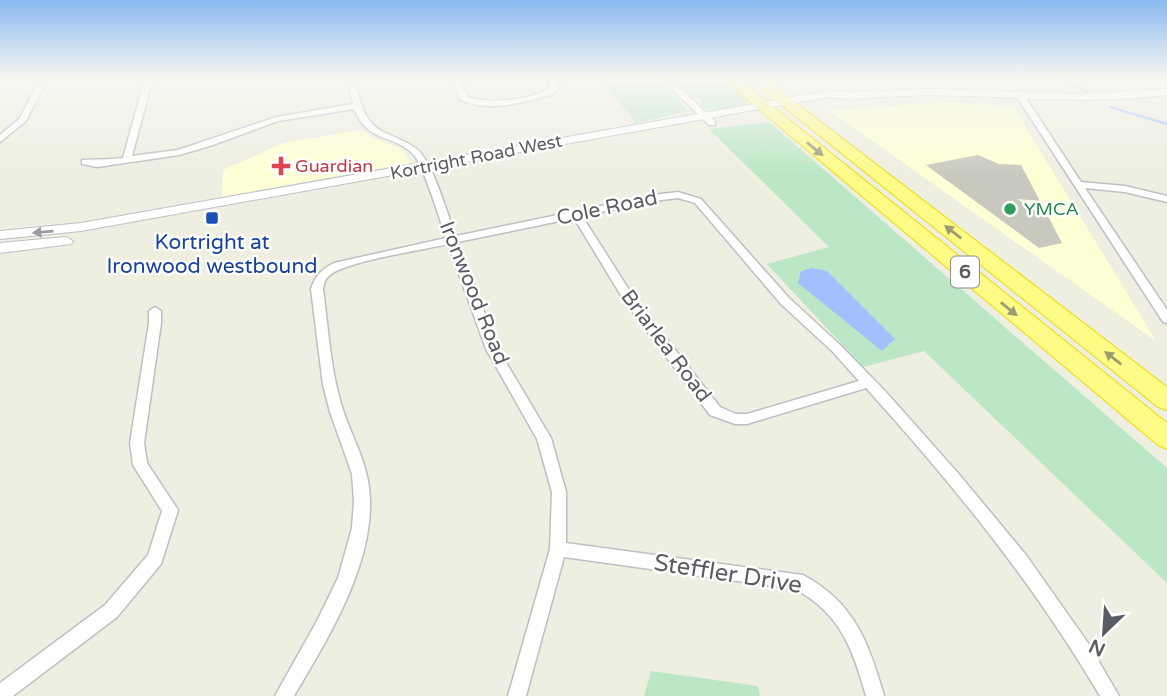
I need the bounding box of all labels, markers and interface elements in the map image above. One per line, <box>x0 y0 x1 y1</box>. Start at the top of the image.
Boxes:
street label: Kortright Road West <box>388 130 564 184</box>
one-way arrow <box>805 141 823 156</box>
place label: Guardian <box>295 155 373 177</box>
marker: Guardian <box>273 158 289 174</box>
street label: Cole Road <box>554 185 660 231</box>
place label: YMCA <box>1024 198 1079 220</box>
marker: YMCA <box>1002 201 1018 217</box>
marker: Kortright at Ironwood westbound <box>204 210 220 226</box>
street label: Ironwood Road <box>434 218 514 368</box>
one-way arrow <box>944 224 962 239</box>
one-way arrow <box>32 226 54 237</box>
place label: Kortright at Ironwood westbound <box>107 230 317 279</box>
road number: 6 <box>951 256 979 288</box>
street label: Briarlea Road <box>615 285 717 407</box>
one-way arrow <box>1000 301 1018 316</box>
one-way arrow <box>1105 350 1123 365</box>
street label: Steffler Drive <box>652 548 804 600</box>
north arrow <box>1069 598 1139 668</box>
text: N <box>1086 634 1109 661</box>

